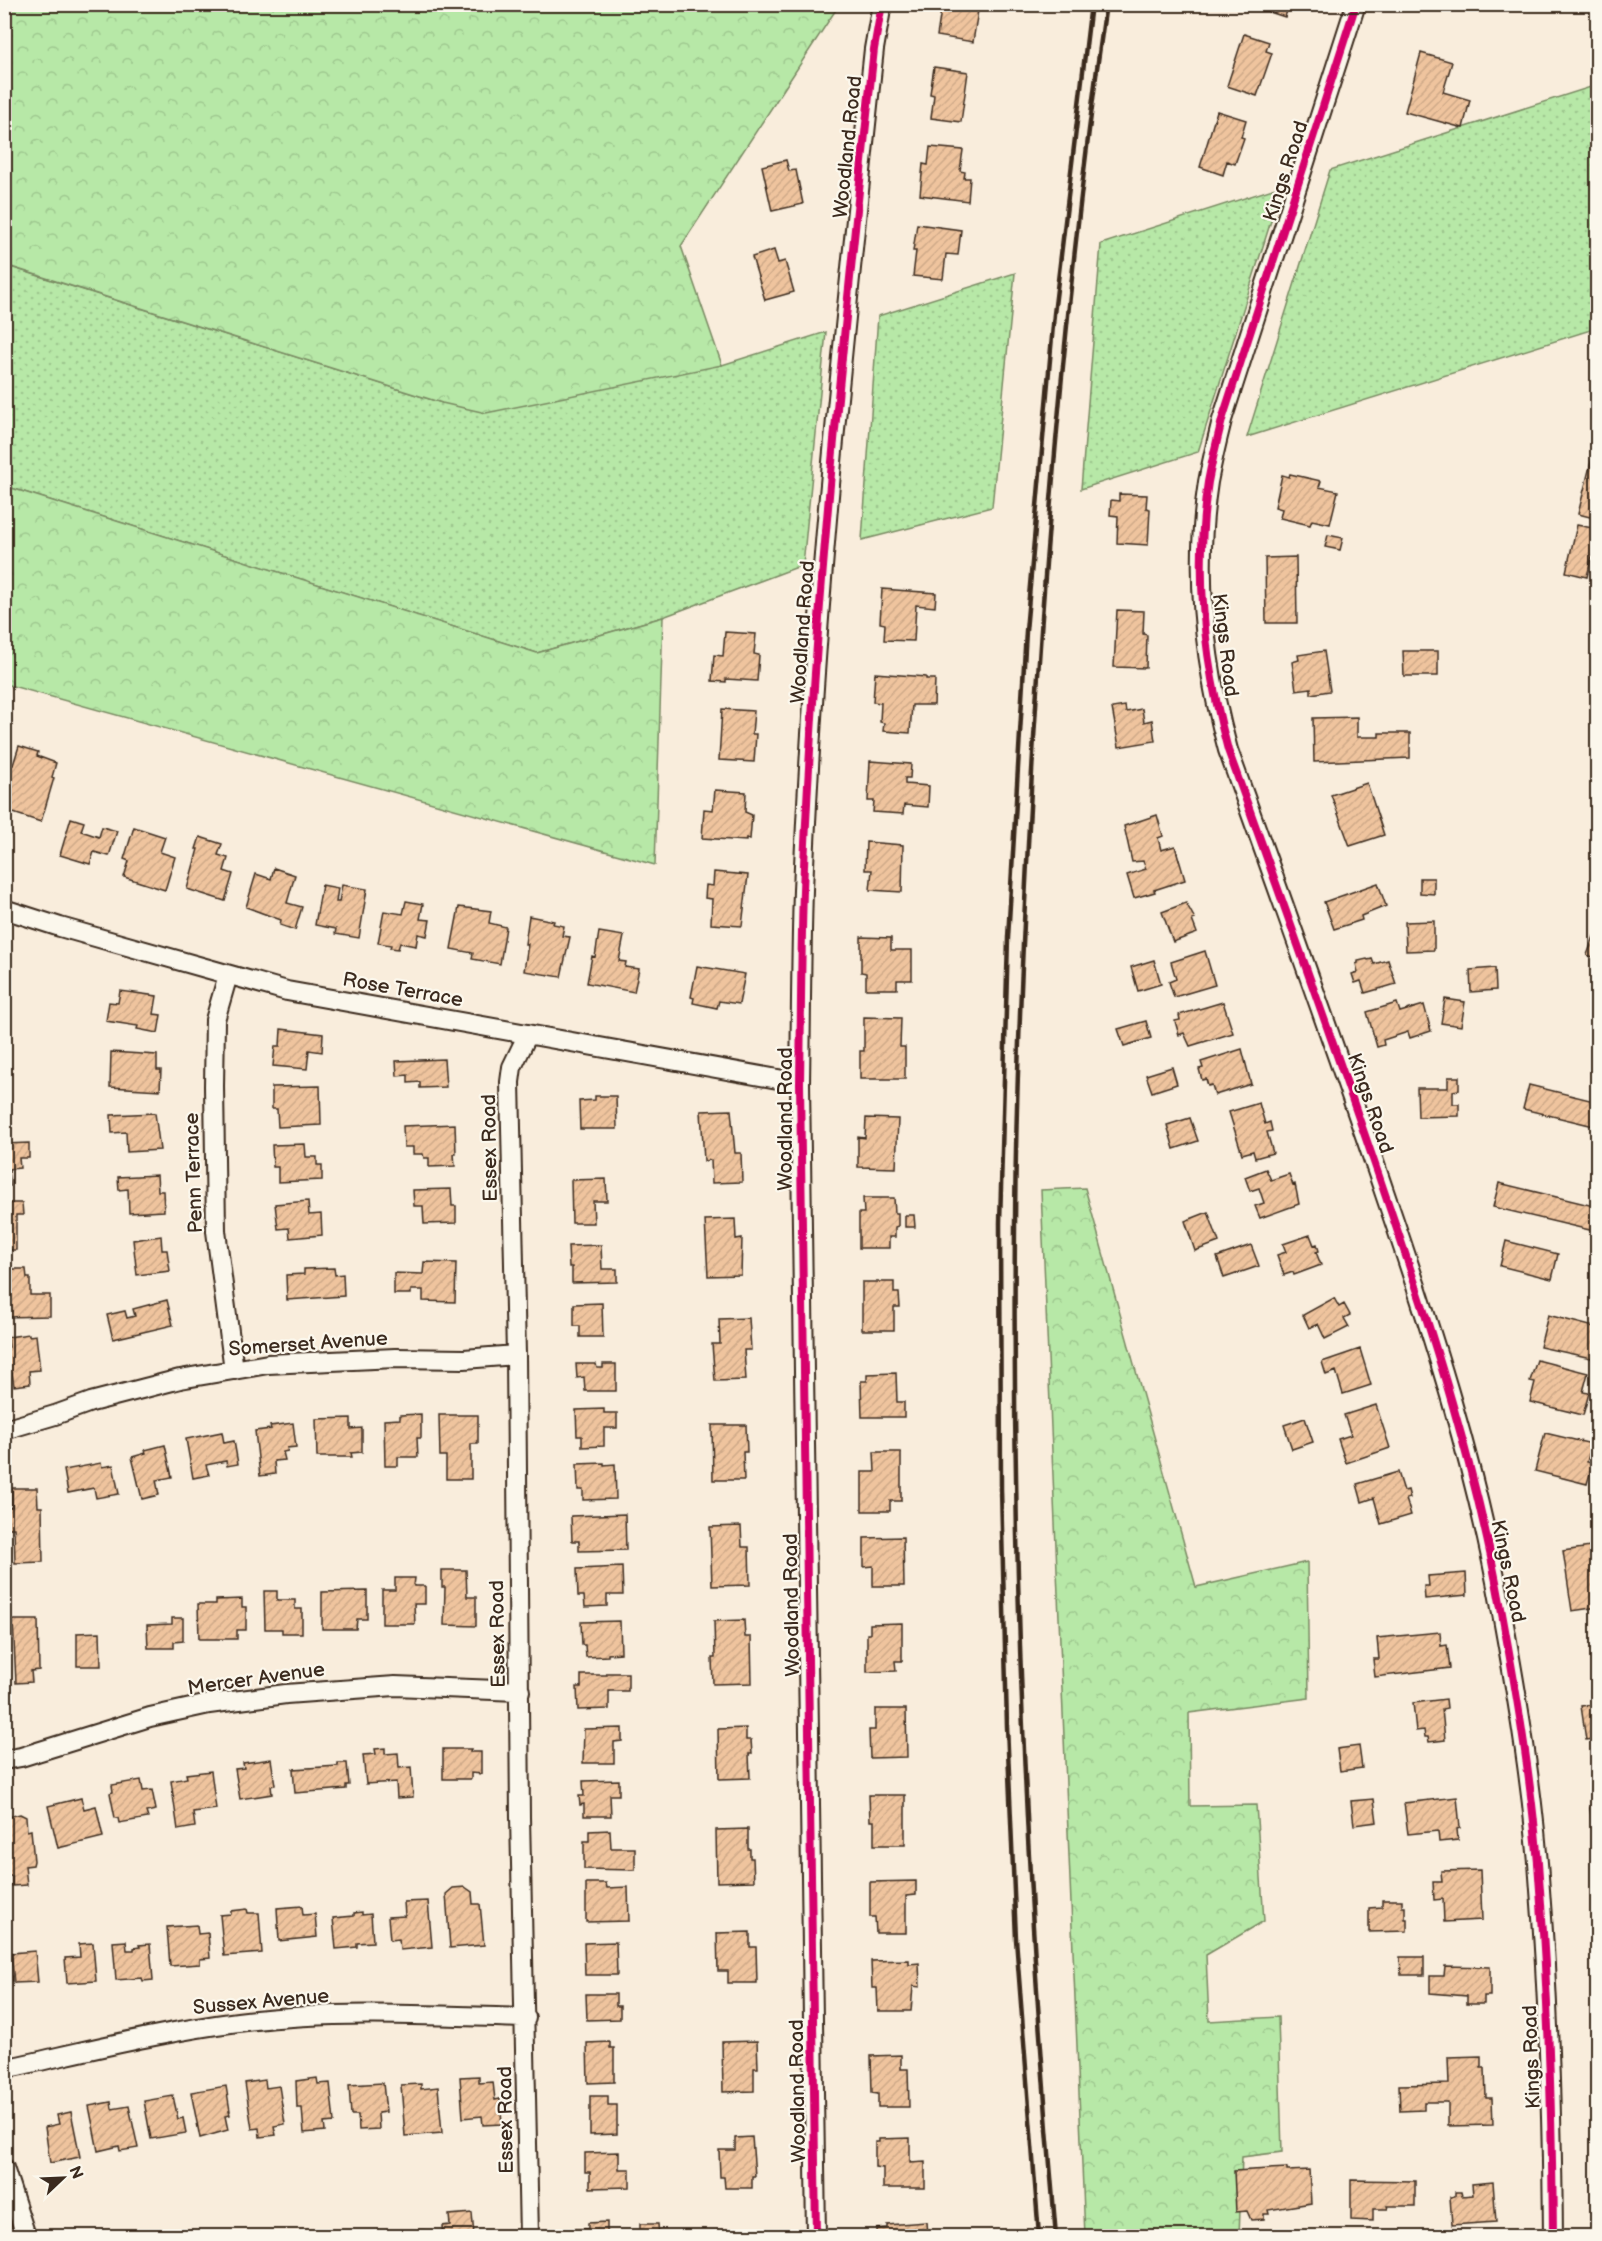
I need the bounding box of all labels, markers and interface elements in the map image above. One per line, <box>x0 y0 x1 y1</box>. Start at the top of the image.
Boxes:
street label: Woodland Road <box>829 75 867 220</box>
street label: Kings Road <box>1258 118 1313 225</box>
street label: Woodland Road <box>786 560 820 704</box>
street label: Kings Road <box>1207 592 1243 698</box>
street label: Rose Terrace <box>341 968 465 1012</box>
street label: Woodland Road <box>774 1047 798 1191</box>
street label: Kings Road <box>1342 1050 1398 1156</box>
street label: Essex Road <box>477 1094 503 1202</box>
street label: Penn Terrace <box>180 1112 208 1234</box>
street label: Somerset Avenue <box>228 1326 389 1362</box>
street label: Kings Road <box>1485 1518 1531 1625</box>
street label: Woodland Road <box>779 1533 805 1677</box>
street label: Essex Road <box>485 1580 511 1688</box>
street label: Mercer Avenue <box>186 1657 326 1700</box>
street label: Sussex Avenue <box>192 1984 330 2020</box>
street label: Kings Road <box>1518 2005 1546 2109</box>
street label: Woodland Road <box>785 2019 811 2163</box>
street label: Essex Road <box>493 2066 519 2174</box>
north arrow <box>33 2148 93 2208</box>
text: N <box>64 2163 87 2182</box>

